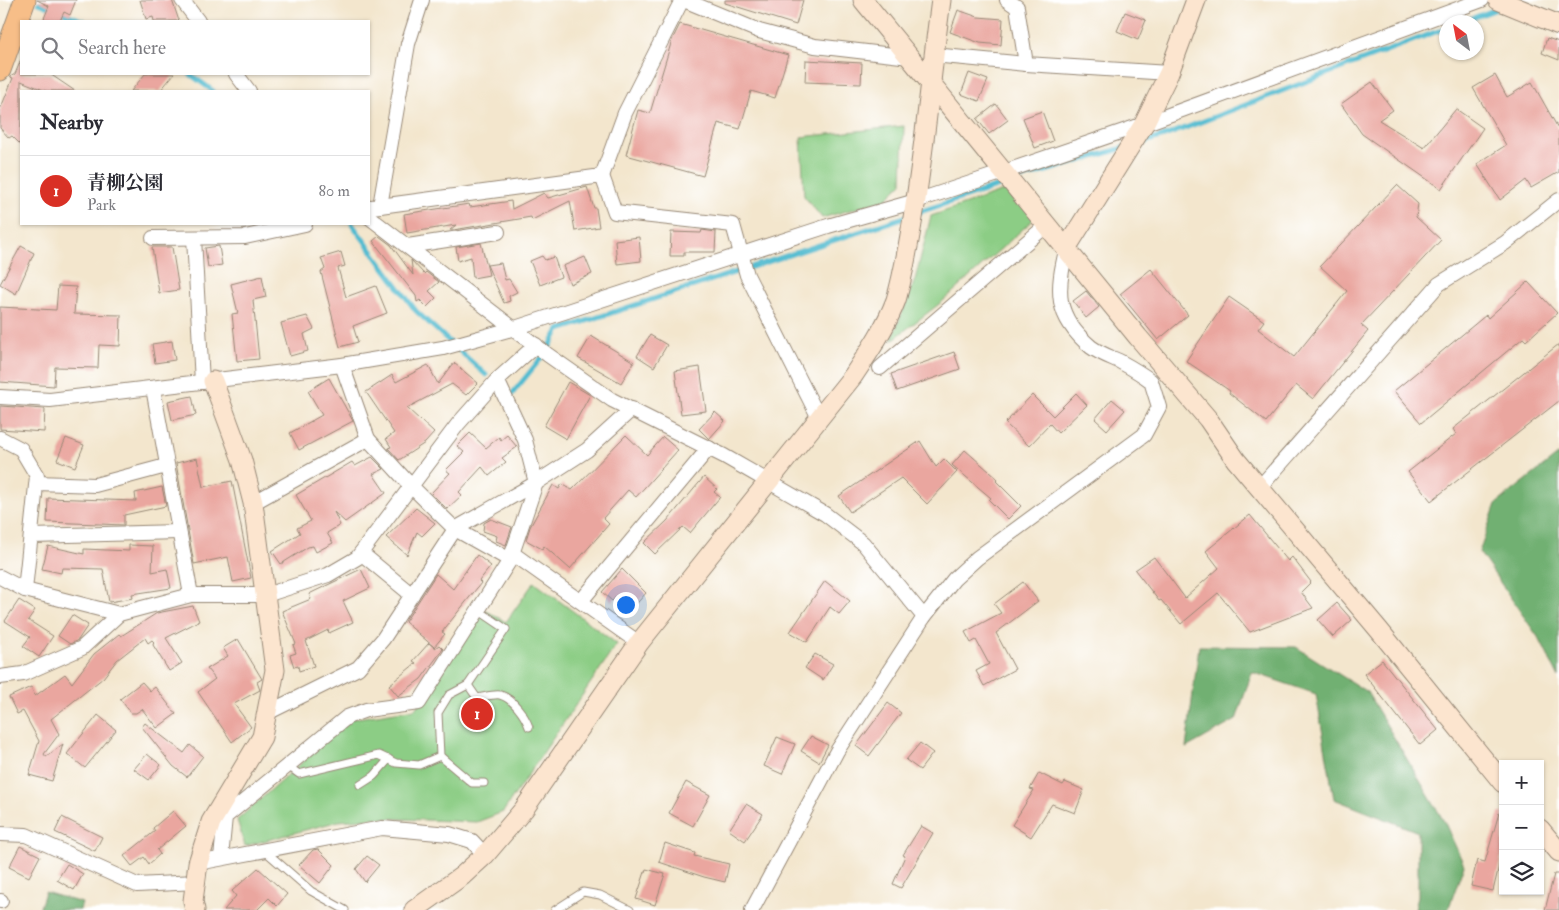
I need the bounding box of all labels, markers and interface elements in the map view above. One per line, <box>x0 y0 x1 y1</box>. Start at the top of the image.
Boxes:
north arrow <box>1439 15 1484 60</box>
search box <box>20 20 370 75</box>
icon: search <box>38 34 66 62</box>
text: Search here <box>78 36 166 60</box>
text: Nearby <box>40 109 103 136</box>
text: 青柳公園 <box>87 171 163 195</box>
text: 1 <box>53 181 59 201</box>
text: 80 m <box>319 181 350 201</box>
text: Park <box>87 195 116 215</box>
your location <box>613 592 639 618</box>
pin: 1 <box>461 695 493 733</box>
map controls <box>1499 760 1544 895</box>
button: + <box>1499 760 1544 805</box>
button: − <box>1499 805 1544 850</box>
button: layers <box>1499 850 1544 895</box>

